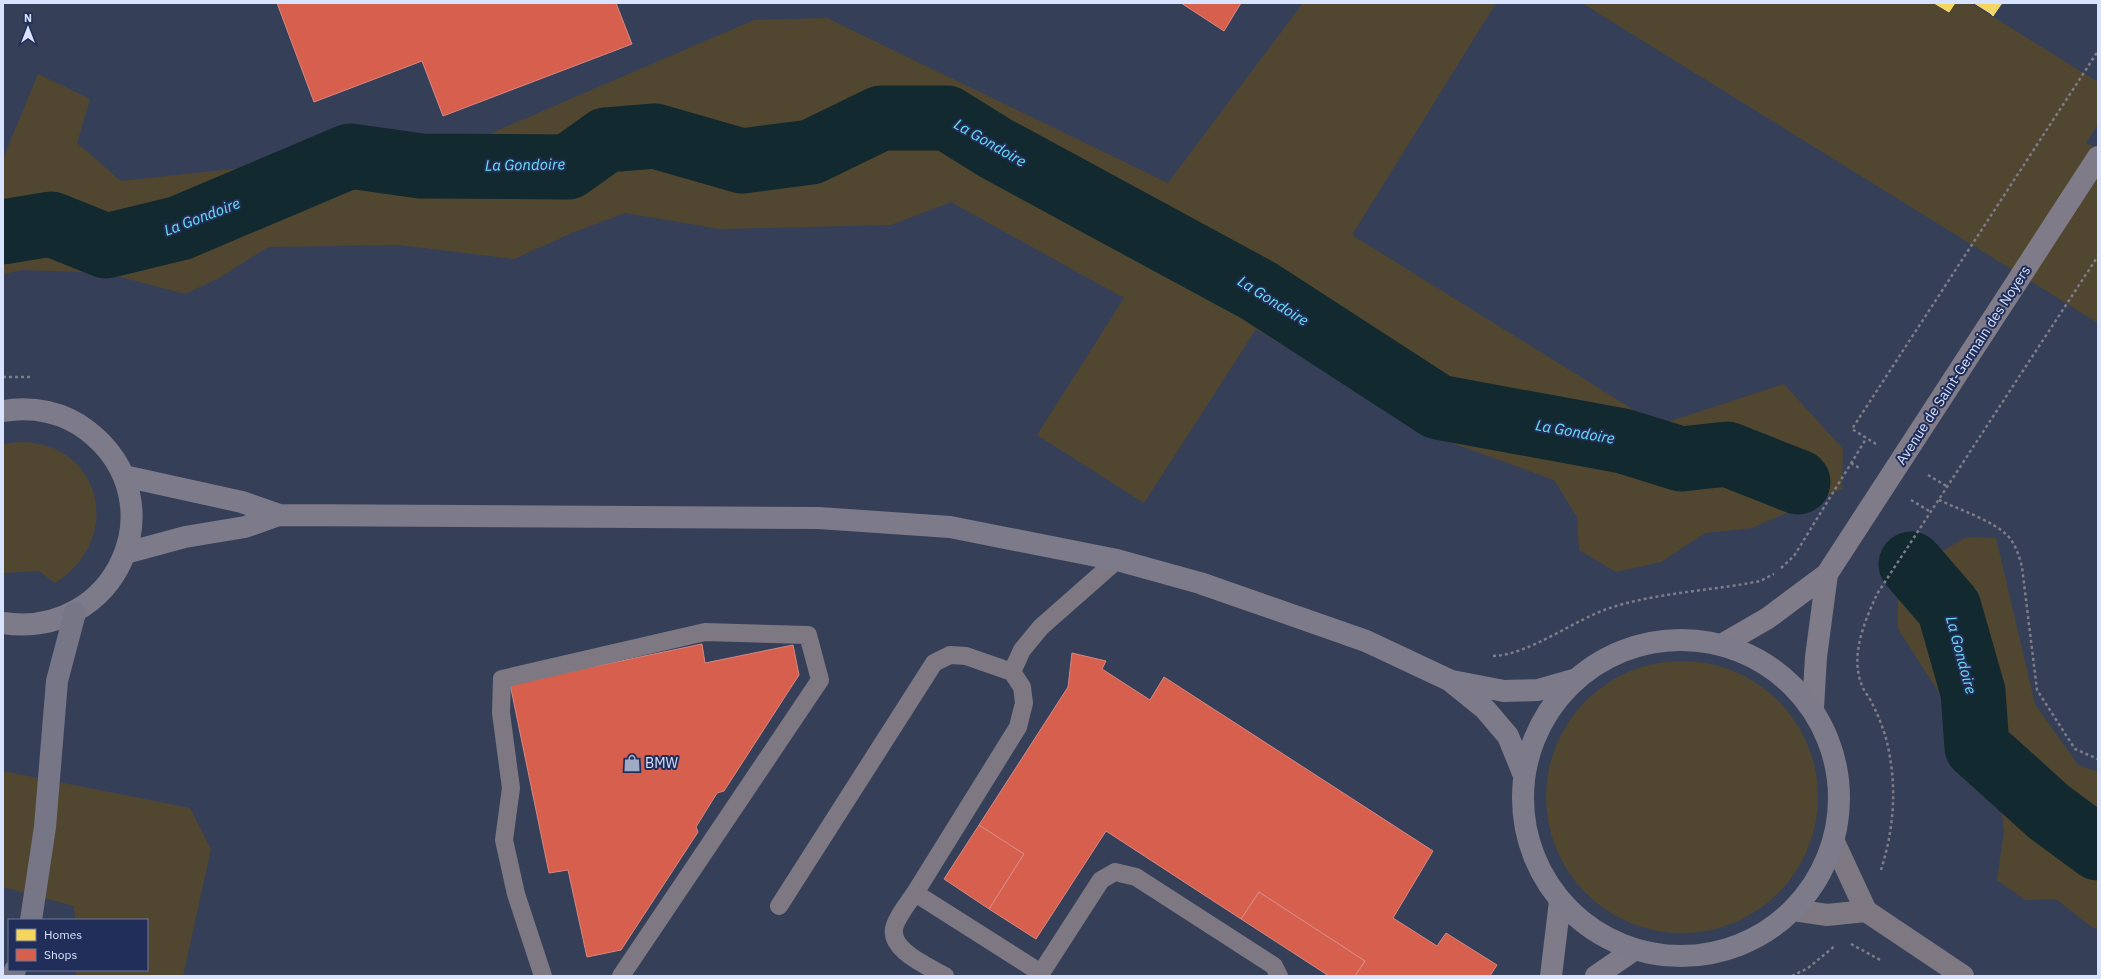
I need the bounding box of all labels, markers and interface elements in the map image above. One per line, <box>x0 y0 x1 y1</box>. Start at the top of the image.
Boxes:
north arrow <box>8 8 48 48</box>
text: N <box>24 11 32 25</box>
water label: La Gondoire <box>951 114 1030 171</box>
water label: La Gondoire <box>485 154 565 175</box>
water label: La Gondoire <box>161 193 243 240</box>
street label: Avenue de Saint-Germain des Noyers <box>1892 262 2034 468</box>
water label: La Gondoire <box>1234 271 1312 330</box>
water label: La Gondoire <box>1534 415 1616 448</box>
water label: La Gondoire <box>1942 614 1981 696</box>
shop icon: BMW <box>622 753 642 773</box>
place label: BMW <box>645 754 679 772</box>
legend <box>8 919 148 971</box>
text: Homes <box>44 927 82 942</box>
text: Shops <box>44 947 77 962</box>

